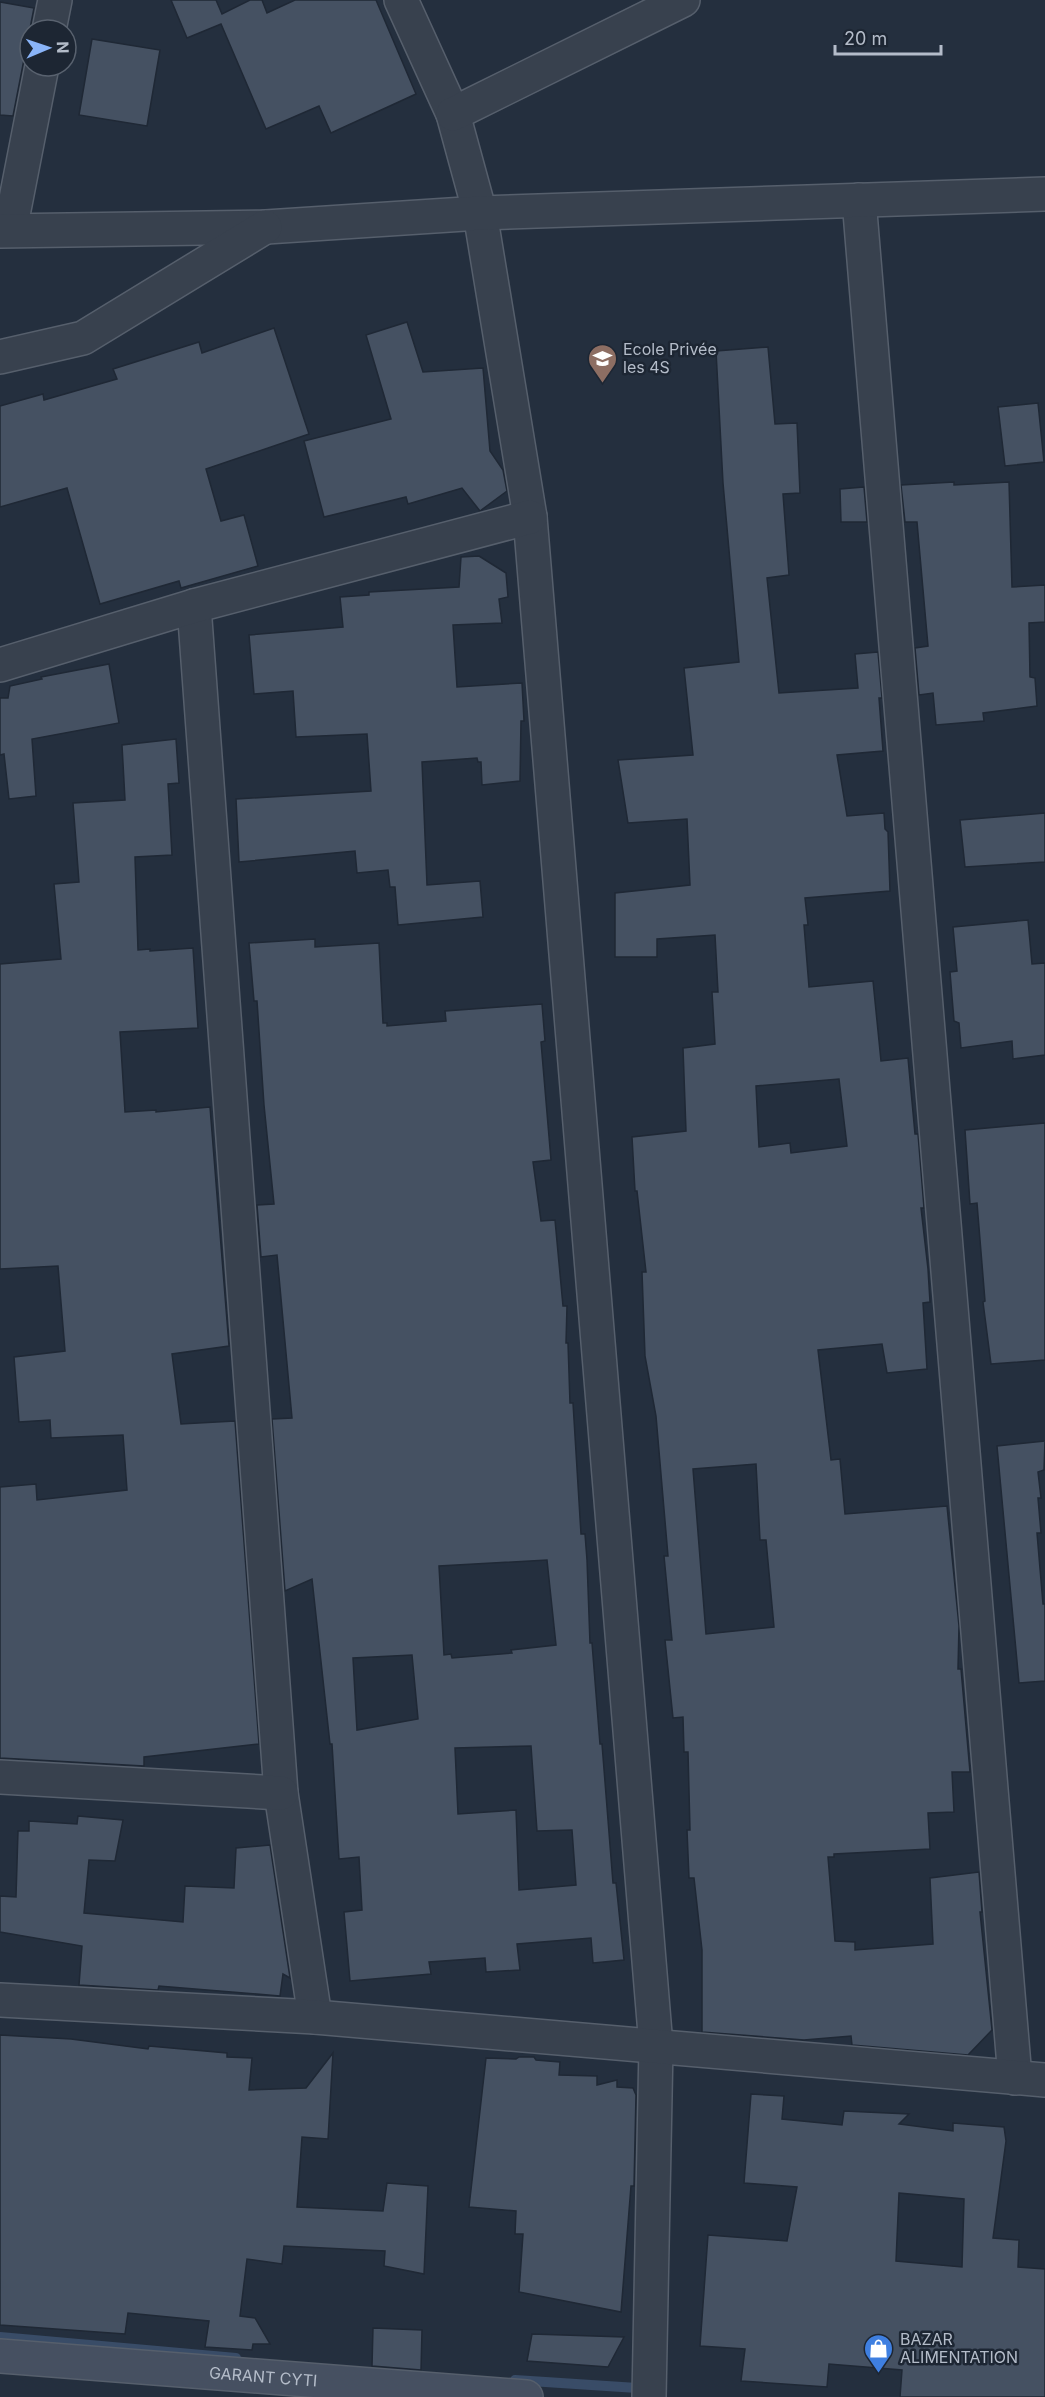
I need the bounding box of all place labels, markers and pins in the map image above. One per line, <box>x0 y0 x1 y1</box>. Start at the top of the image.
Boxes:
place label: Ecole Privée les 4S <box>623 339 717 377</box>
school or university icon: Ecole Privée les 4S <box>586 342 618 384</box>
place label: BAZAR ALIMENTATION <box>900 2329 1018 2367</box>
shop icon: BAZAR ALIMENTATION <box>863 2332 895 2374</box>

